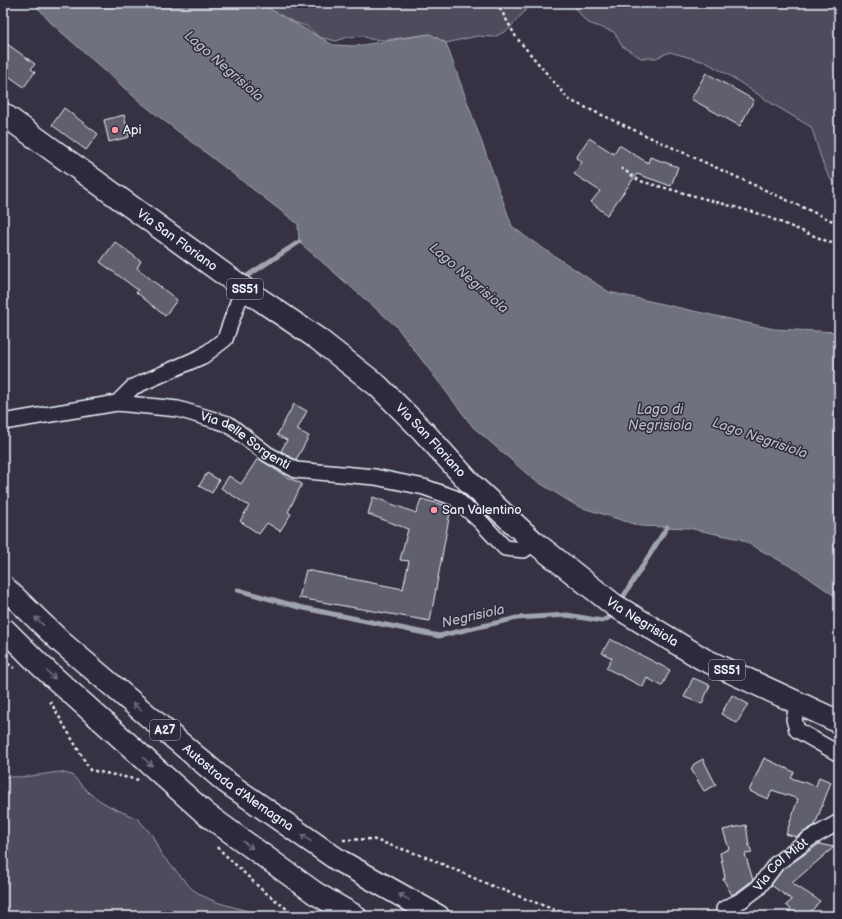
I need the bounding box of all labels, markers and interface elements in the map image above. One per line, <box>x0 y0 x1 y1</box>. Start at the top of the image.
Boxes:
water label: Lago Negrisiola <box>181 27 267 105</box>
place label: Api <box>123 122 142 138</box>
marker: Api <box>110 125 120 135</box>
street label: Via San Floriano <box>134 206 221 275</box>
water label: Lago Negrisiola <box>426 239 512 317</box>
road number: SS51 <box>227 279 263 299</box>
street label: Via San Floriano <box>392 400 469 481</box>
water label: Lago di Negrisiola <box>628 401 692 434</box>
street label: Via delle Sorgenti <box>198 408 293 473</box>
water label: Lago Negrisiola <box>710 414 810 462</box>
place label: San Valentino <box>442 502 522 518</box>
marker: San Valentino <box>429 505 439 515</box>
street label: Via Negrisiola <box>603 594 681 650</box>
water label: Negrisiola <box>440 600 506 631</box>
one-way arrow <box>34 616 44 626</box>
road number: SS51 <box>709 660 745 680</box>
one-way arrow <box>46 670 56 680</box>
one-way arrow <box>132 702 142 711</box>
road number: A27 <box>150 720 180 740</box>
street label: Autostrada d'Alemagna <box>179 741 297 835</box>
one-way arrow <box>143 757 153 766</box>
one-way arrow <box>301 834 312 842</box>
street label: Via Col Miòt <box>750 835 811 895</box>
one-way arrow <box>242 840 253 849</box>
one-way arrow <box>398 893 410 900</box>

